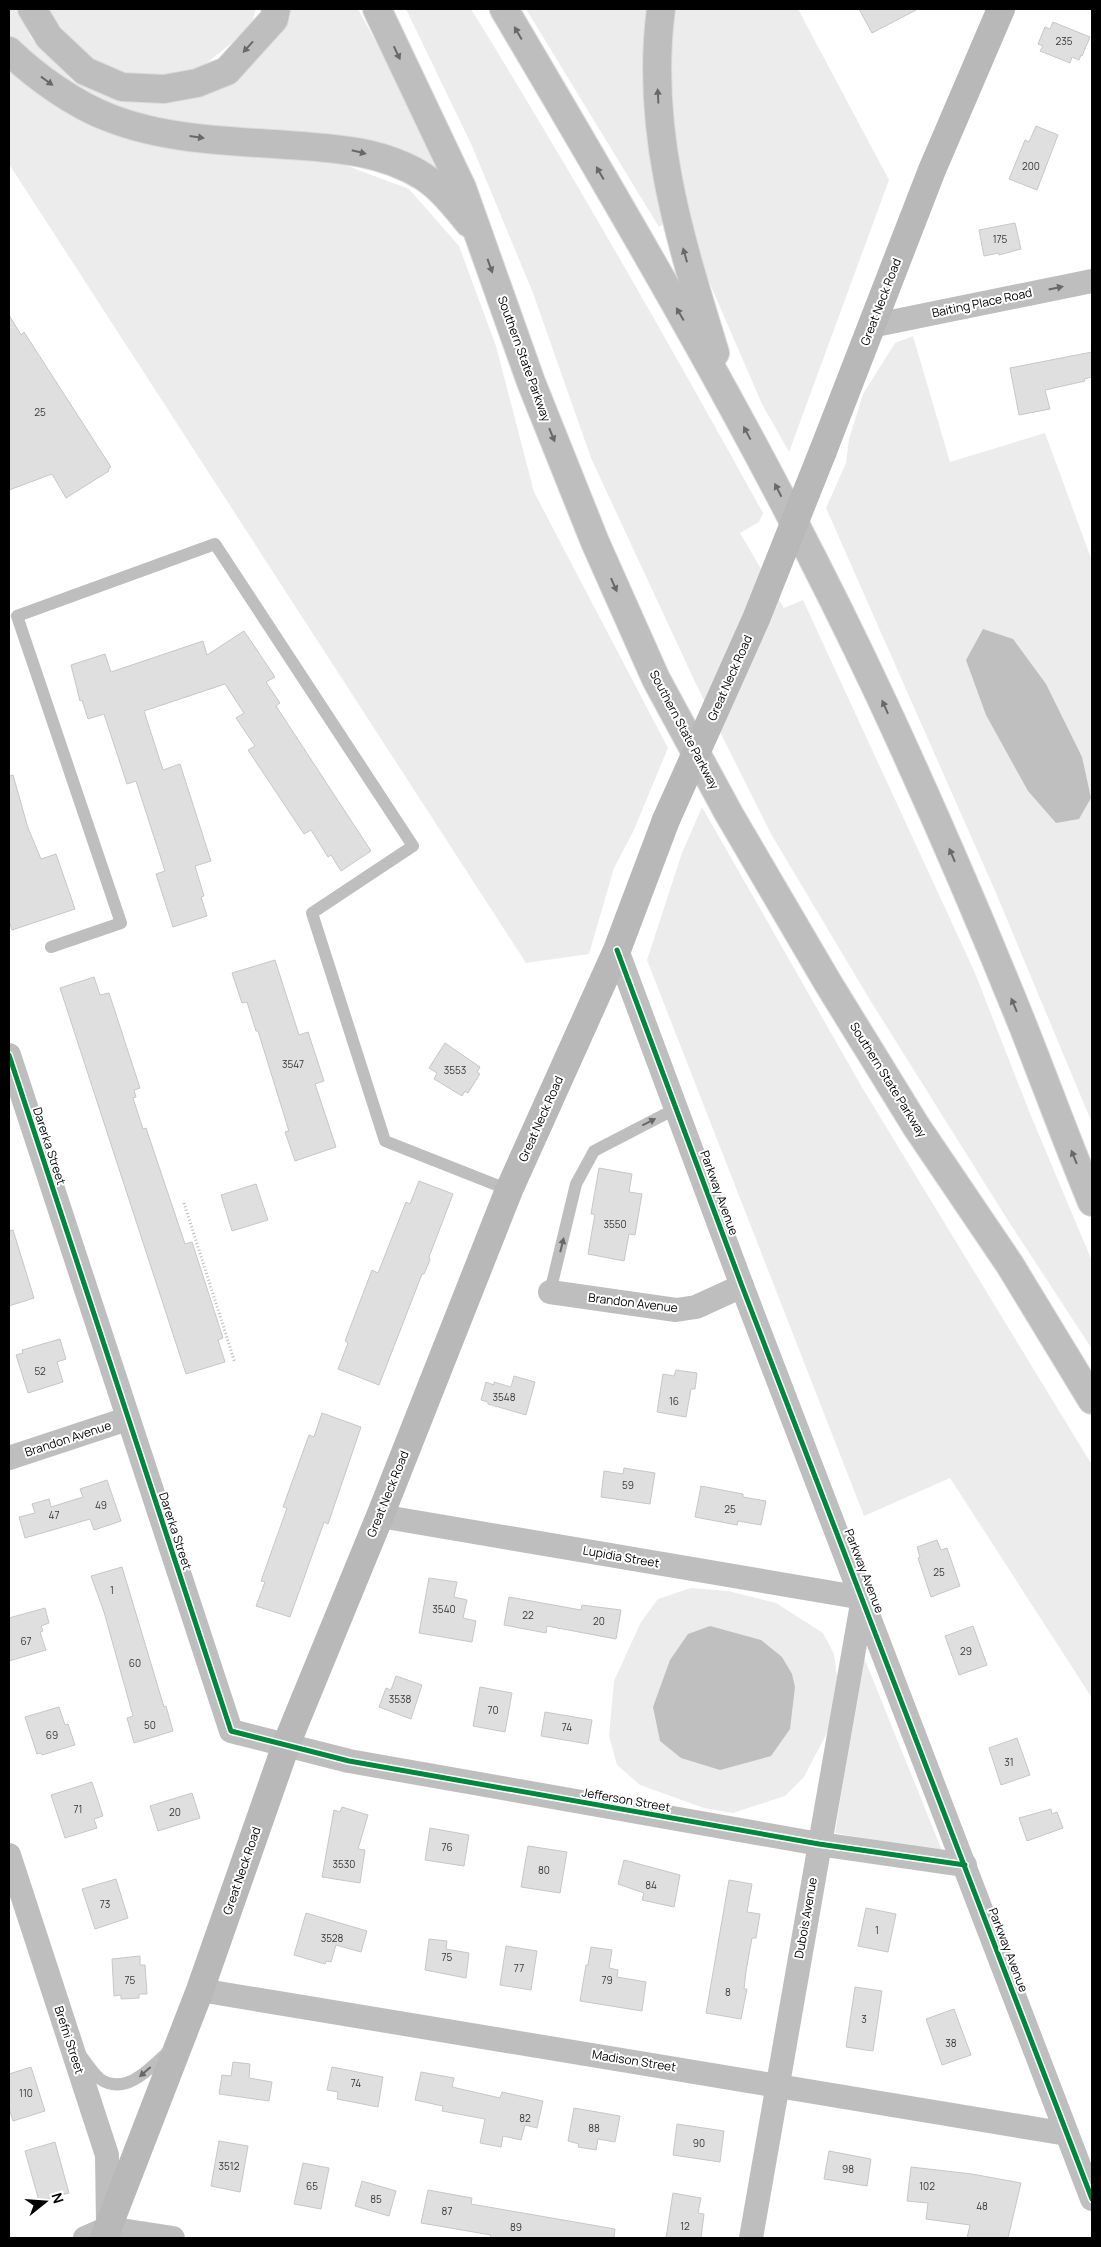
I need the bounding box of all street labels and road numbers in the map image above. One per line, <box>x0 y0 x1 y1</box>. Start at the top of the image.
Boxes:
street label: Great Neck Road <box>856 256 905 348</box>
street label: Baiting Place Road <box>930 284 1034 321</box>
street label: Southern State Parkway <box>494 294 555 425</box>
street label: Great Neck Road <box>703 632 756 723</box>
street label: Southern State Parkway <box>646 667 723 793</box>
street label: Southern State Parkway <box>846 1019 931 1141</box>
street label: Great Neck Road <box>514 1073 567 1164</box>
street label: Darerka Street <box>29 1105 70 1187</box>
street label: Parkway Avenue <box>696 1148 743 1238</box>
street label: Brandon Avenue <box>587 1289 679 1316</box>
street label: Brandon Avenue <box>22 1417 113 1461</box>
street label: Great Neck Road <box>362 1448 413 1540</box>
street label: Darerka Street <box>155 1490 196 1572</box>
street label: Parkway Avenue <box>841 1526 888 1615</box>
street label: Lupidia Street <box>582 1541 661 1572</box>
street label: Jefferson Street <box>581 1783 672 1816</box>
street label: Great Neck Road <box>218 1825 265 1917</box>
street label: Dubois Avenue <box>790 1876 821 1960</box>
street label: Parkway Avenue <box>985 1905 1032 1994</box>
street label: Brefni Street <box>51 2004 88 2076</box>
street label: Madison Street <box>591 2045 677 2076</box>

